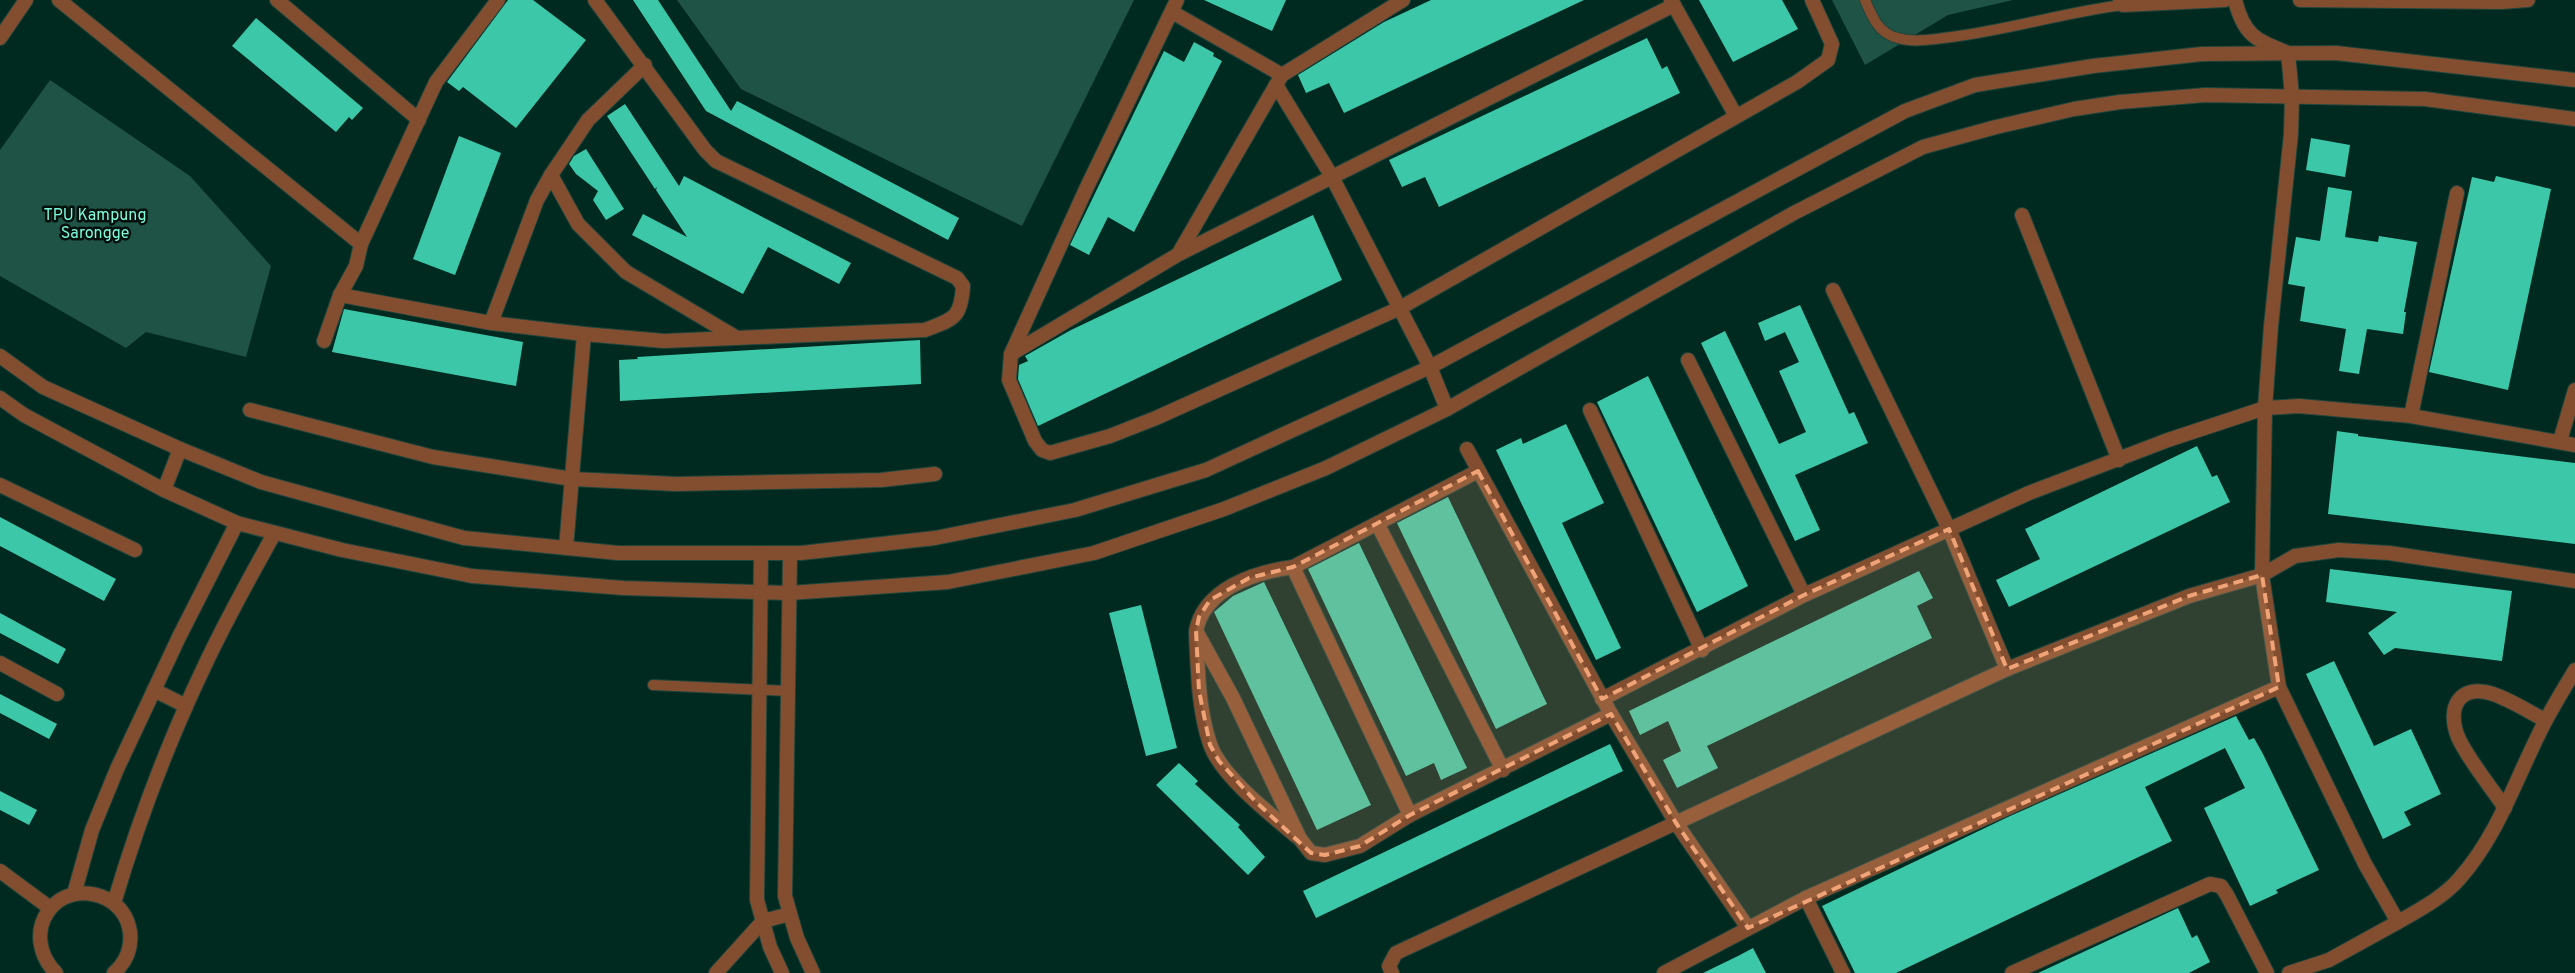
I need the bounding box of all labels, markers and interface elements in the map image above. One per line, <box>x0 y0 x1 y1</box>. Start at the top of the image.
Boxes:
park label: TPU Kampung Sarongge <box>43 206 147 244</box>

